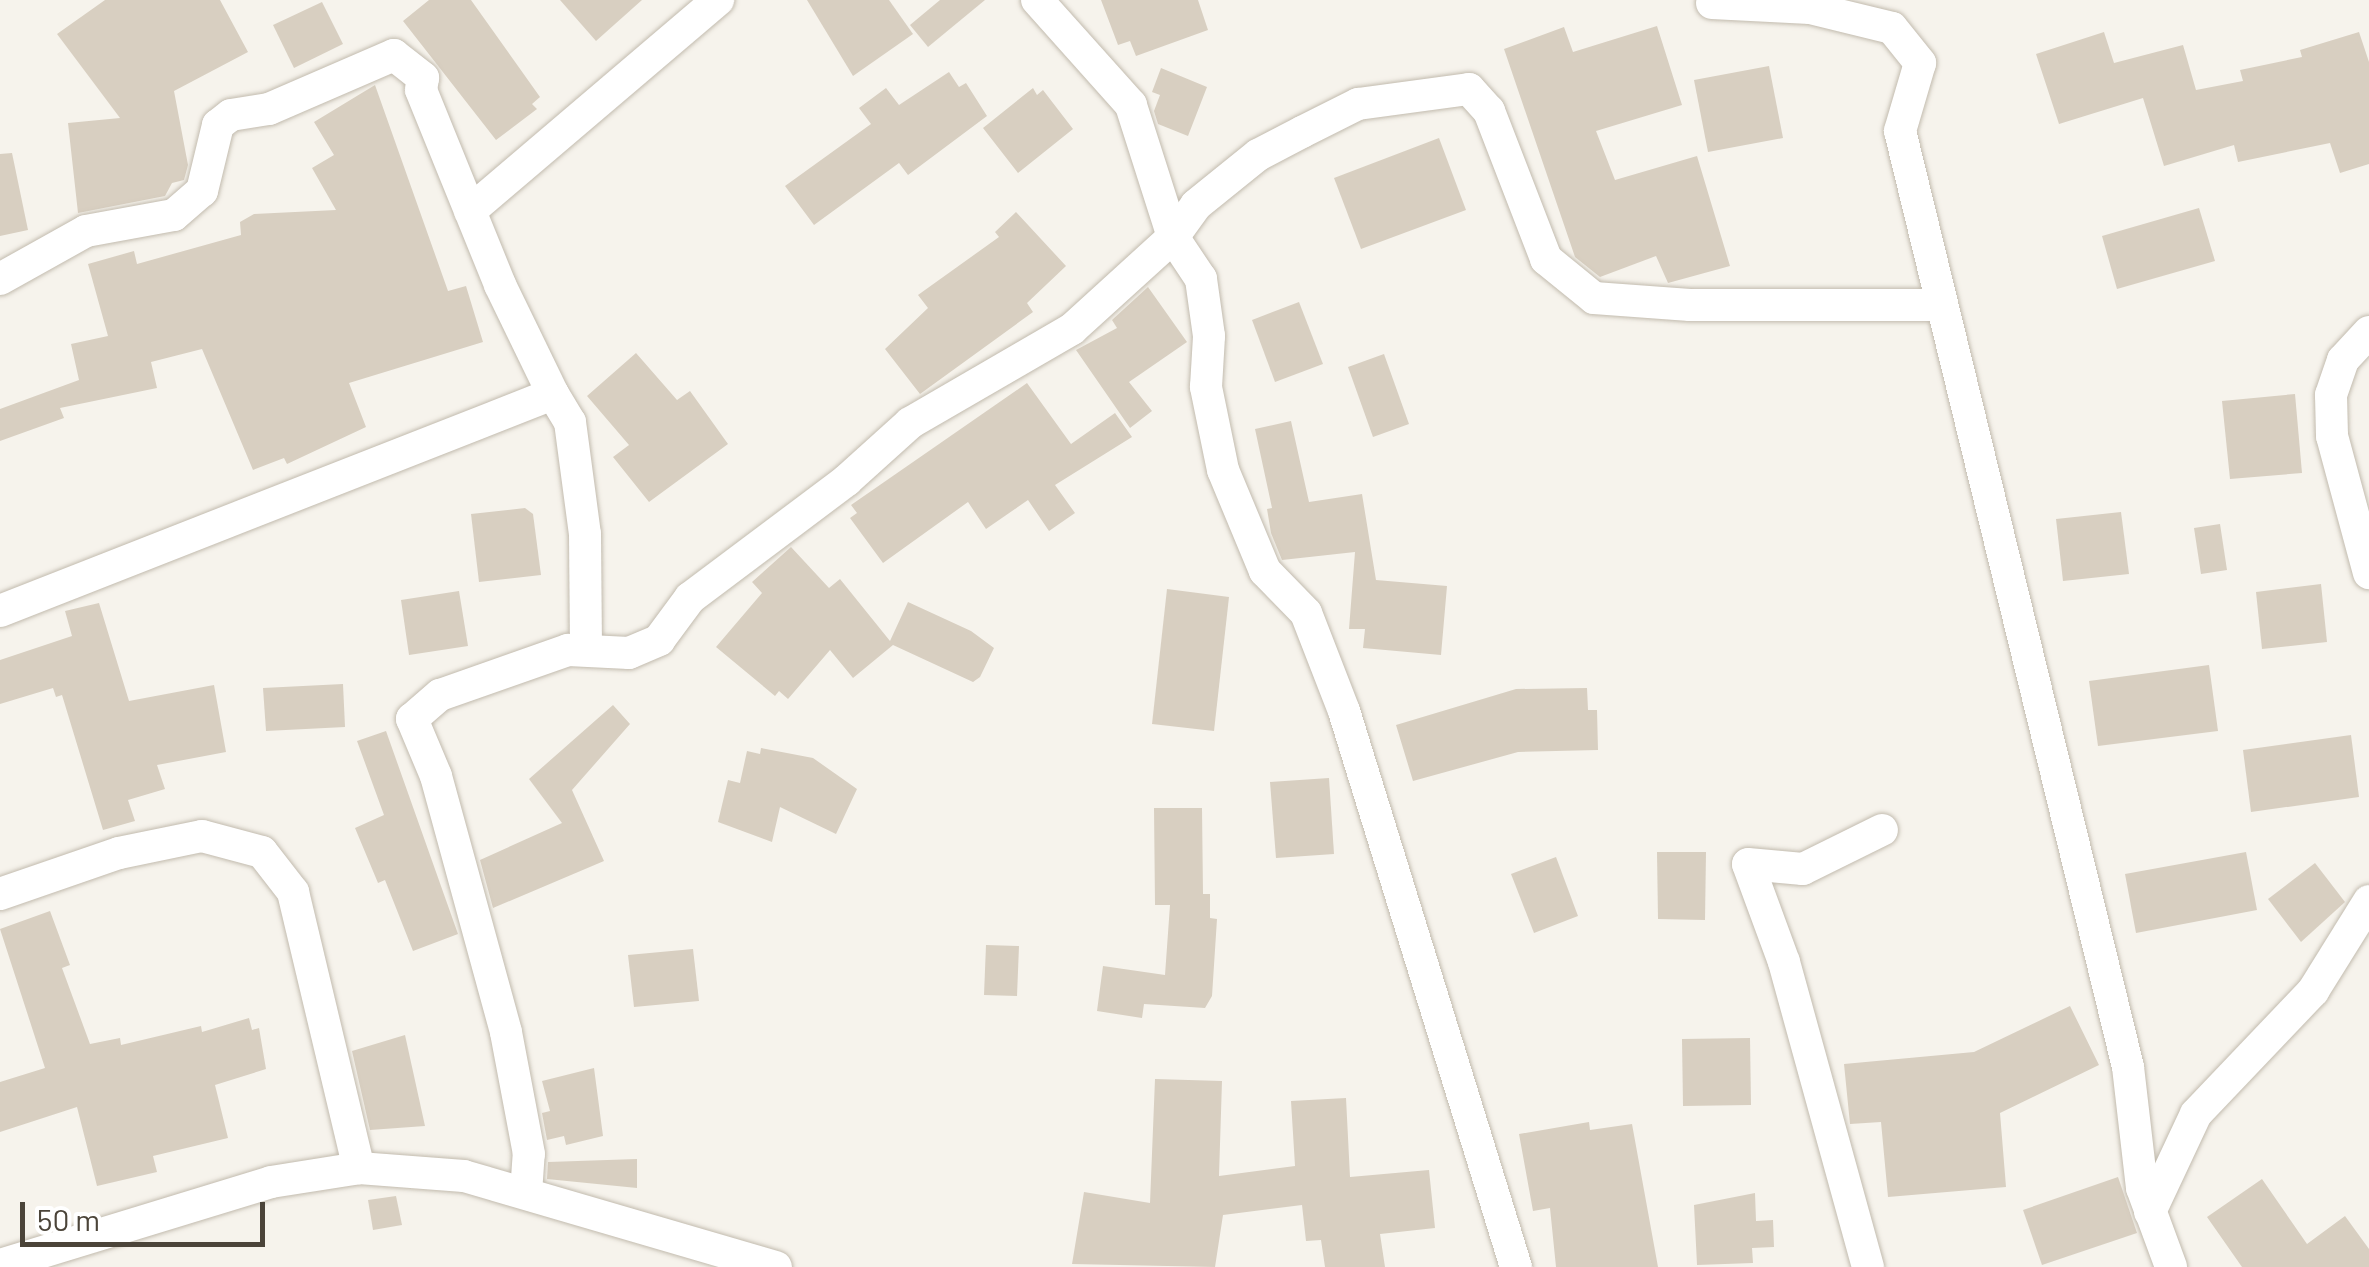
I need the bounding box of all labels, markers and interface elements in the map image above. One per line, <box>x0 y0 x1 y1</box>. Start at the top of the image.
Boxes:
scale bar <box>25 1182 270 1244</box>
text: 50 m <box>37 1201 100 1237</box>

